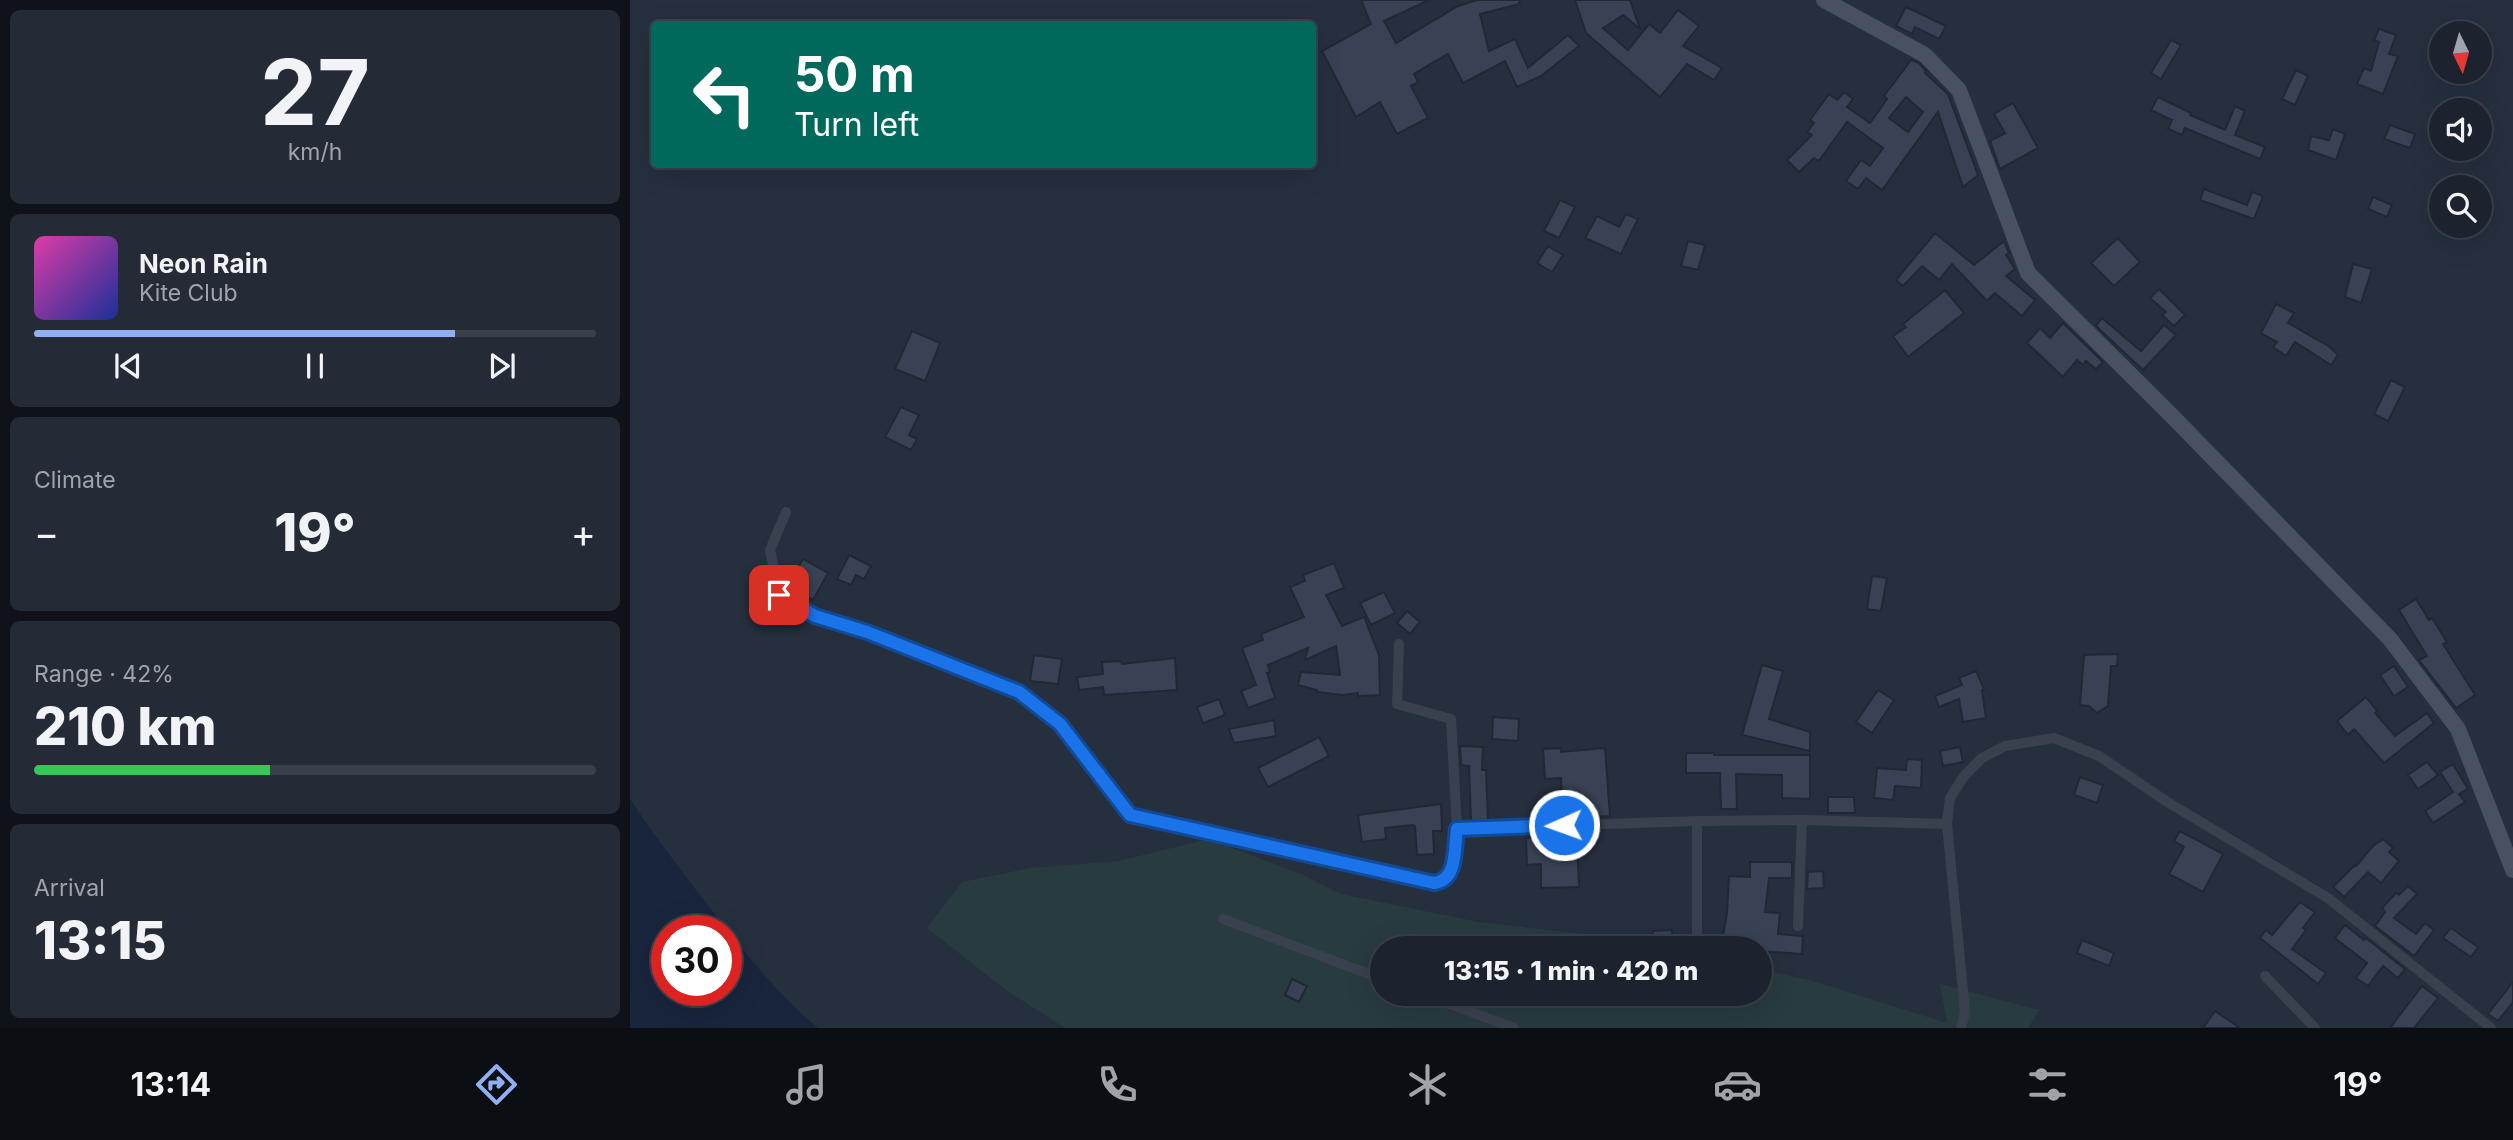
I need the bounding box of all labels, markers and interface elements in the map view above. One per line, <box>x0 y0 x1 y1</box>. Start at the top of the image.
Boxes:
north arrow <box>2429 21 2492 84</box>
map controls <box>2429 21 2492 238</box>
text: 27 <box>260 37 370 147</box>
text: 50 m <box>794 45 915 104</box>
icon: left <box>679 49 770 140</box>
button: sound <box>2429 98 2492 161</box>
text: Turn left <box>794 105 919 144</box>
text: km/h <box>288 138 342 166</box>
button: search <box>2429 175 2492 238</box>
text: Neon Rain <box>139 248 268 279</box>
text: Kite Club <box>139 279 238 307</box>
icon: previous <box>109 347 147 385</box>
icon: pause <box>296 347 334 385</box>
icon: next <box>483 347 521 385</box>
text: Climate <box>34 466 116 494</box>
text: 19° <box>274 501 356 564</box>
text: − <box>34 510 59 556</box>
text: + <box>571 510 596 556</box>
pin <box>749 565 809 625</box>
icon: arrive <box>760 576 798 614</box>
text: Range · 42% <box>34 660 174 688</box>
text: 210 km <box>34 695 217 758</box>
position arrow <box>1527 788 1601 862</box>
text: Arrival <box>34 874 105 902</box>
text: 13:15 <box>34 909 166 972</box>
speed limit sign: 30 <box>651 915 742 1006</box>
text: 13:15 · 1 min · 420 m <box>1444 955 1698 986</box>
icon: directions <box>472 1060 521 1109</box>
icon: music <box>782 1060 831 1109</box>
icon: phone <box>1093 1060 1142 1109</box>
icon: climate <box>1403 1060 1452 1109</box>
icon: car <box>1713 1060 1762 1109</box>
icon: filters <box>2023 1060 2072 1109</box>
text: 13:14 <box>131 1065 211 1104</box>
text: 19° <box>2333 1065 2382 1104</box>

